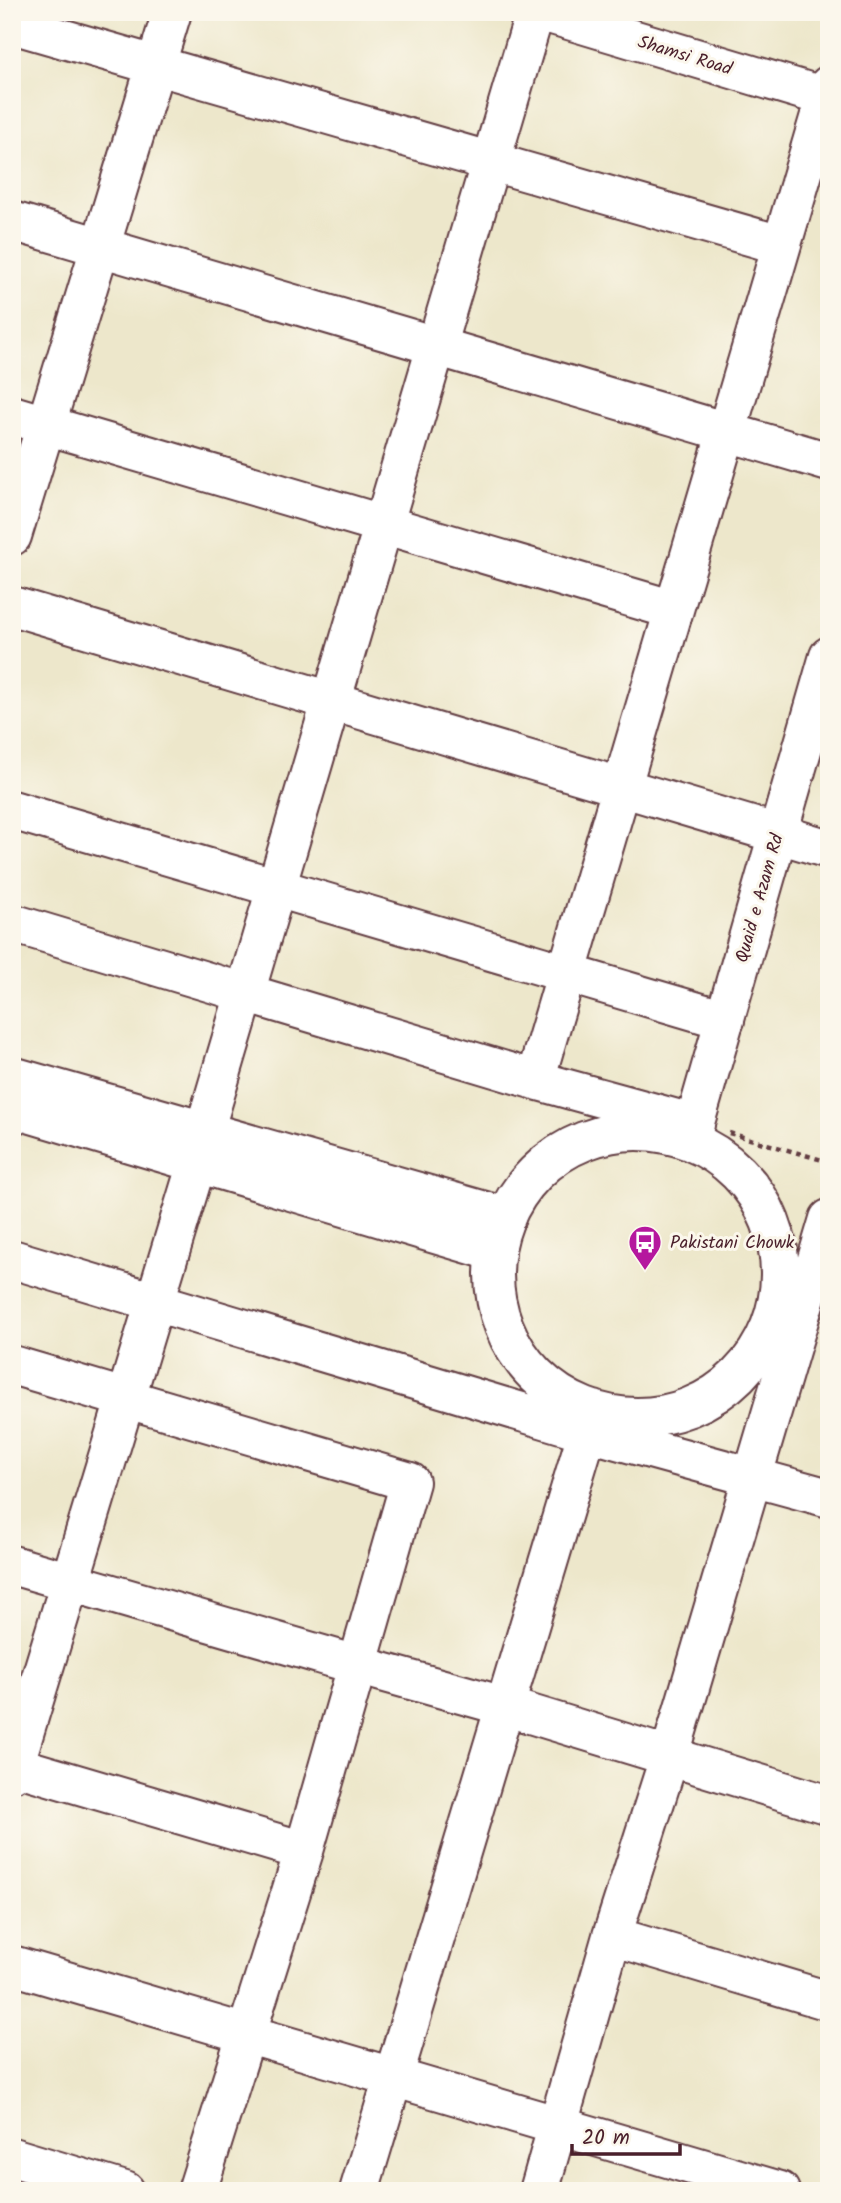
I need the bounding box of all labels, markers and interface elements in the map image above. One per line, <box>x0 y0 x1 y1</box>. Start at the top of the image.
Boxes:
street label: Shamsi Road <box>634 28 736 85</box>
street label: Quaid e Azam Rd <box>728 830 793 966</box>
bus stop icon: Pakistani Chowk <box>626 1223 664 1272</box>
place label: Pakistani Chowk <box>670 1229 795 1258</box>
scale bar <box>572 2112 680 2156</box>
text: 20 m <box>582 2122 630 2155</box>

